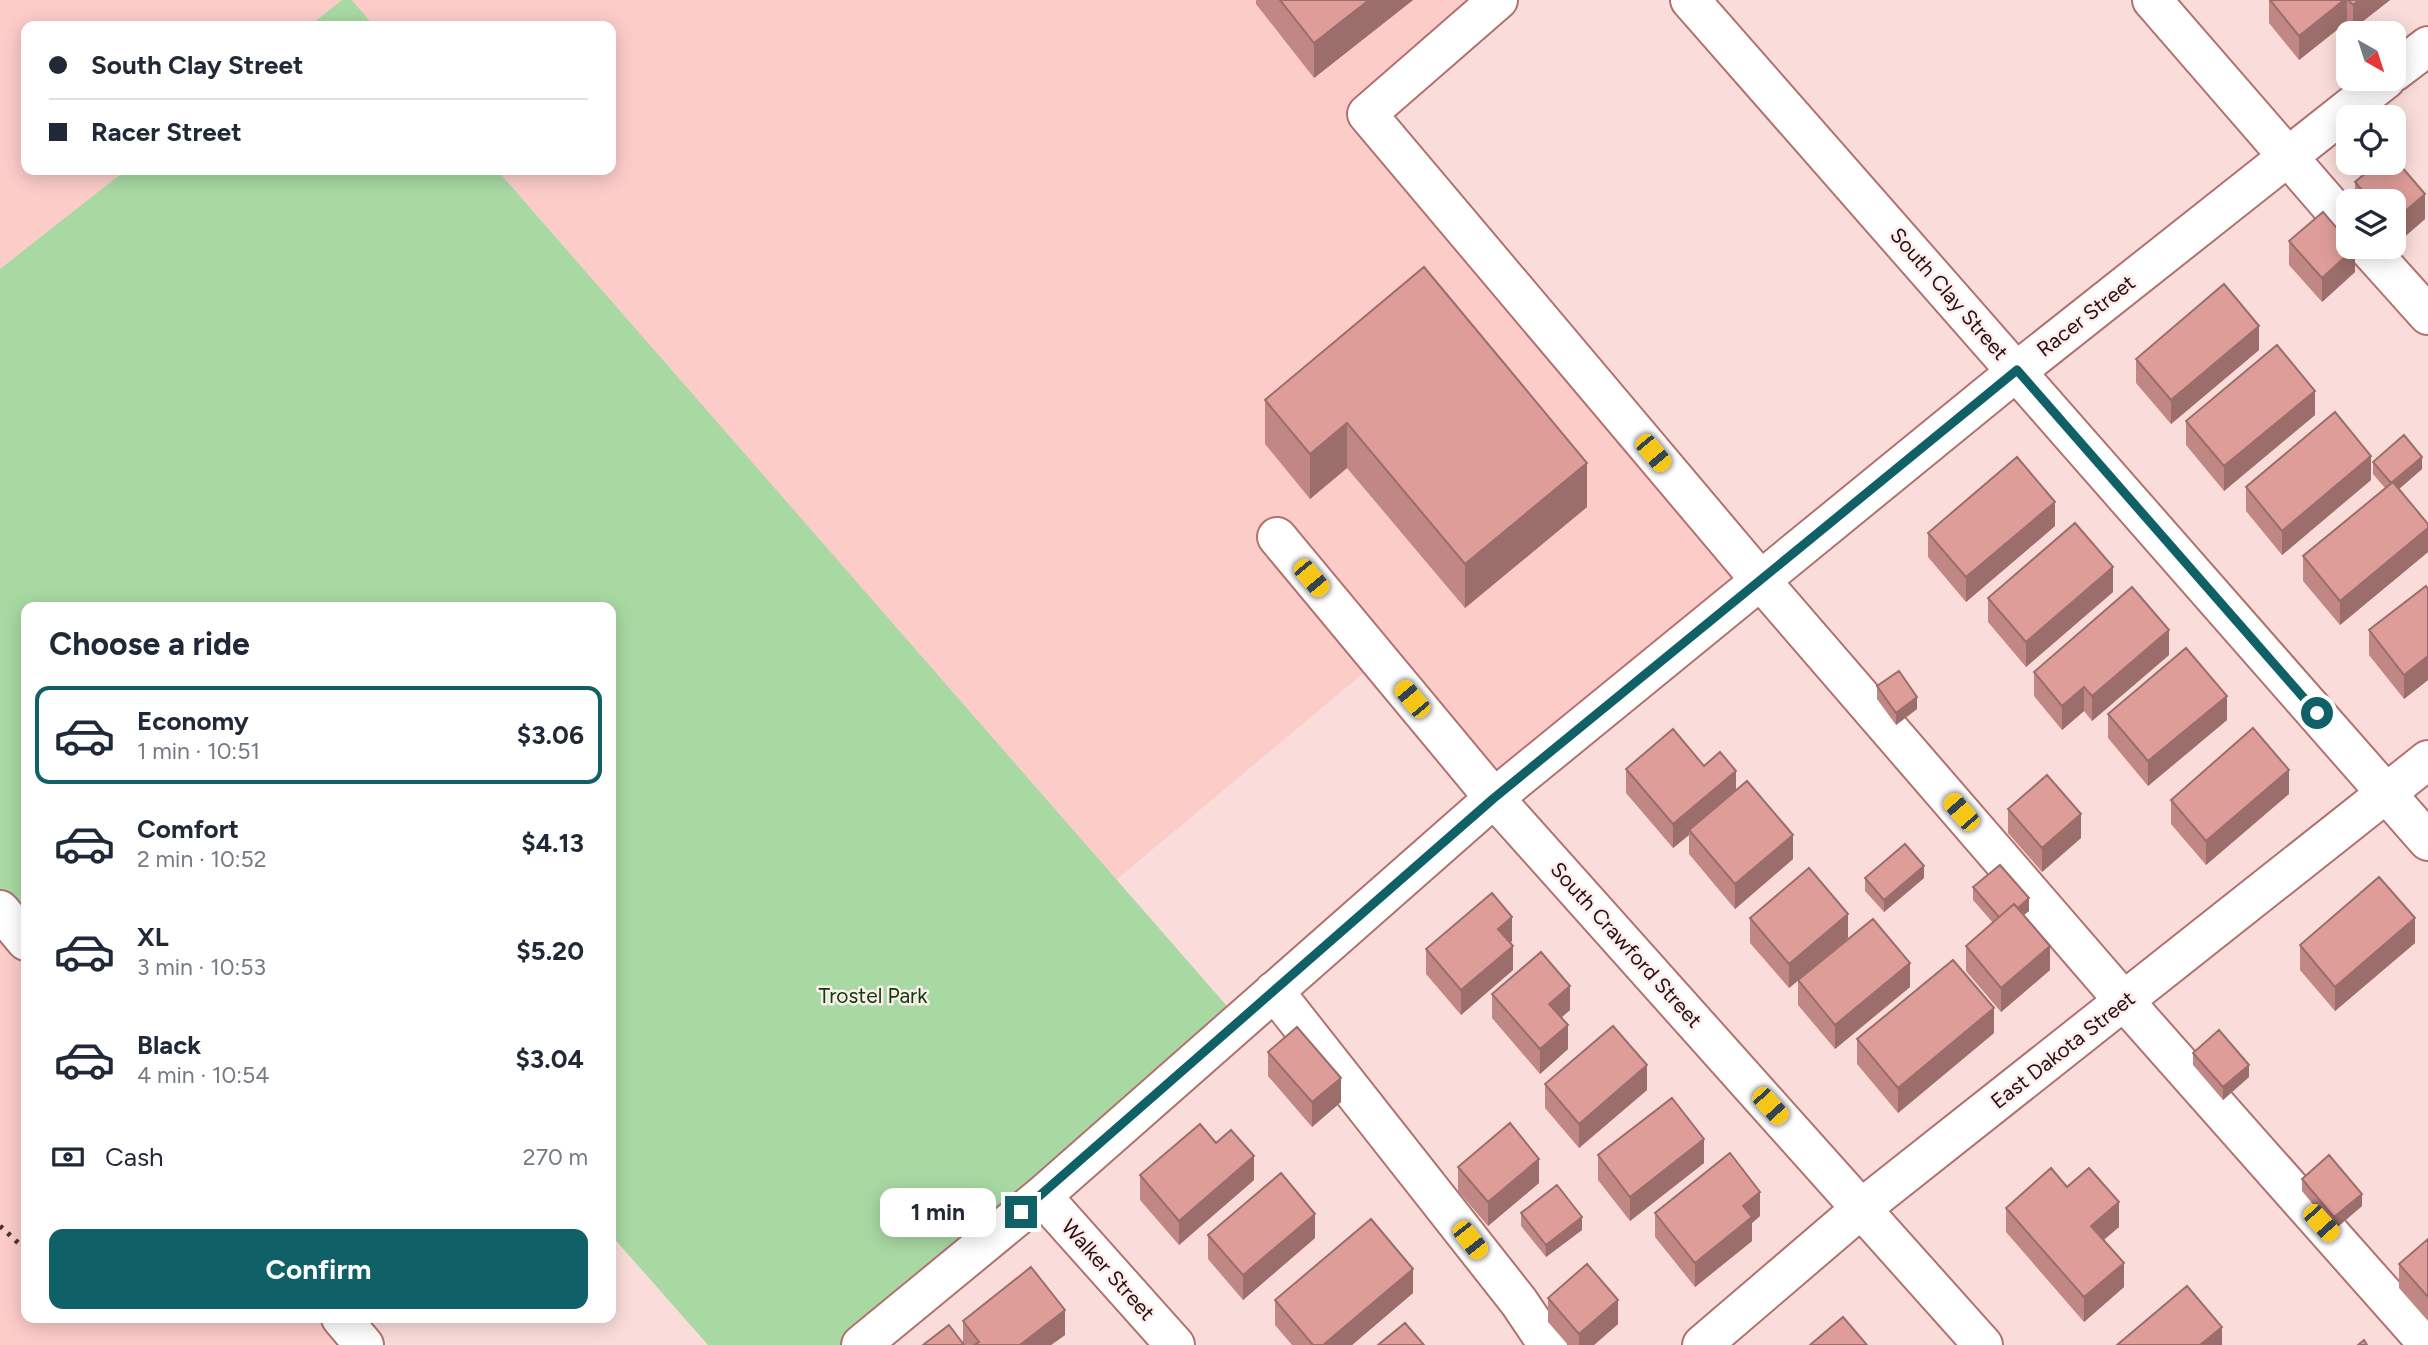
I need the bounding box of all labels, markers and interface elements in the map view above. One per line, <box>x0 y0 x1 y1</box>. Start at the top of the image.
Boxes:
north arrow <box>2336 21 2406 91</box>
map controls <box>2336 21 2406 259</box>
text: South Clay Street <box>91 49 303 81</box>
button: locate <box>2336 105 2406 175</box>
text: Racer Street <box>91 116 242 148</box>
button: layers <box>2336 189 2406 259</box>
street label: South Clay Street <box>1885 222 2014 365</box>
street label: Racer Street <box>2032 269 2140 362</box>
car <box>1632 430 1675 476</box>
car <box>1290 555 1333 601</box>
text: Choose a ride <box>49 625 250 663</box>
car <box>1391 676 1434 722</box>
route start <box>2301 697 2333 729</box>
icon: car <box>53 704 116 767</box>
text: Economy <box>137 705 249 737</box>
text: $3.06 <box>517 719 584 751</box>
text: 1 min · 10:51 <box>137 737 260 765</box>
car <box>1940 789 1983 835</box>
icon: car <box>53 812 116 875</box>
text: Comfort <box>137 813 239 845</box>
text: $4.13 <box>521 827 584 859</box>
text: 2 min · 10:52 <box>137 845 267 873</box>
street label: South Crawford Street <box>1545 857 1707 1033</box>
icon: car <box>53 920 116 983</box>
text: XL <box>137 921 169 953</box>
text: $5.20 <box>516 935 584 967</box>
text: 3 min · 10:53 <box>137 953 266 981</box>
park label: Trostel Park <box>819 983 928 1008</box>
street label: East Dakota Street <box>1986 986 2140 1114</box>
icon: car <box>53 1028 116 1091</box>
text: Black <box>137 1029 201 1061</box>
text: $3.04 <box>515 1043 584 1075</box>
text: 4 min · 10:54 <box>137 1061 269 1089</box>
car <box>1749 1083 1792 1129</box>
icon: cash <box>49 1138 87 1176</box>
text: Cash <box>105 1141 164 1173</box>
text: 270 m <box>523 1143 588 1171</box>
callout: 1 min <box>881 1188 996 1236</box>
route end <box>1005 1196 1037 1228</box>
text: 1 min <box>911 1198 965 1226</box>
car <box>2300 1200 2343 1246</box>
street label: Walker Street <box>1057 1214 1160 1325</box>
car <box>1449 1217 1492 1263</box>
button: Confirm <box>49 1229 588 1309</box>

